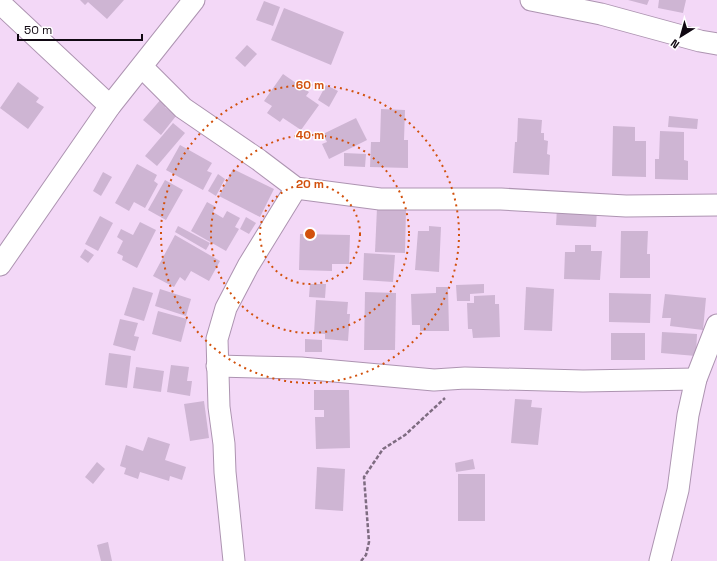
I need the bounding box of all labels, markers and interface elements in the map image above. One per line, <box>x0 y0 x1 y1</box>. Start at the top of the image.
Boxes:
scale bar <box>18 16 142 42</box>
north arrow <box>661 16 701 56</box>
text: 50 m <box>24 22 52 38</box>
text: N <box>668 36 682 52</box>
text: 60 m <box>296 77 324 93</box>
text: 40 m <box>296 127 324 143</box>
text: 20 m <box>296 176 324 192</box>
centre of rings <box>303 227 317 241</box>

